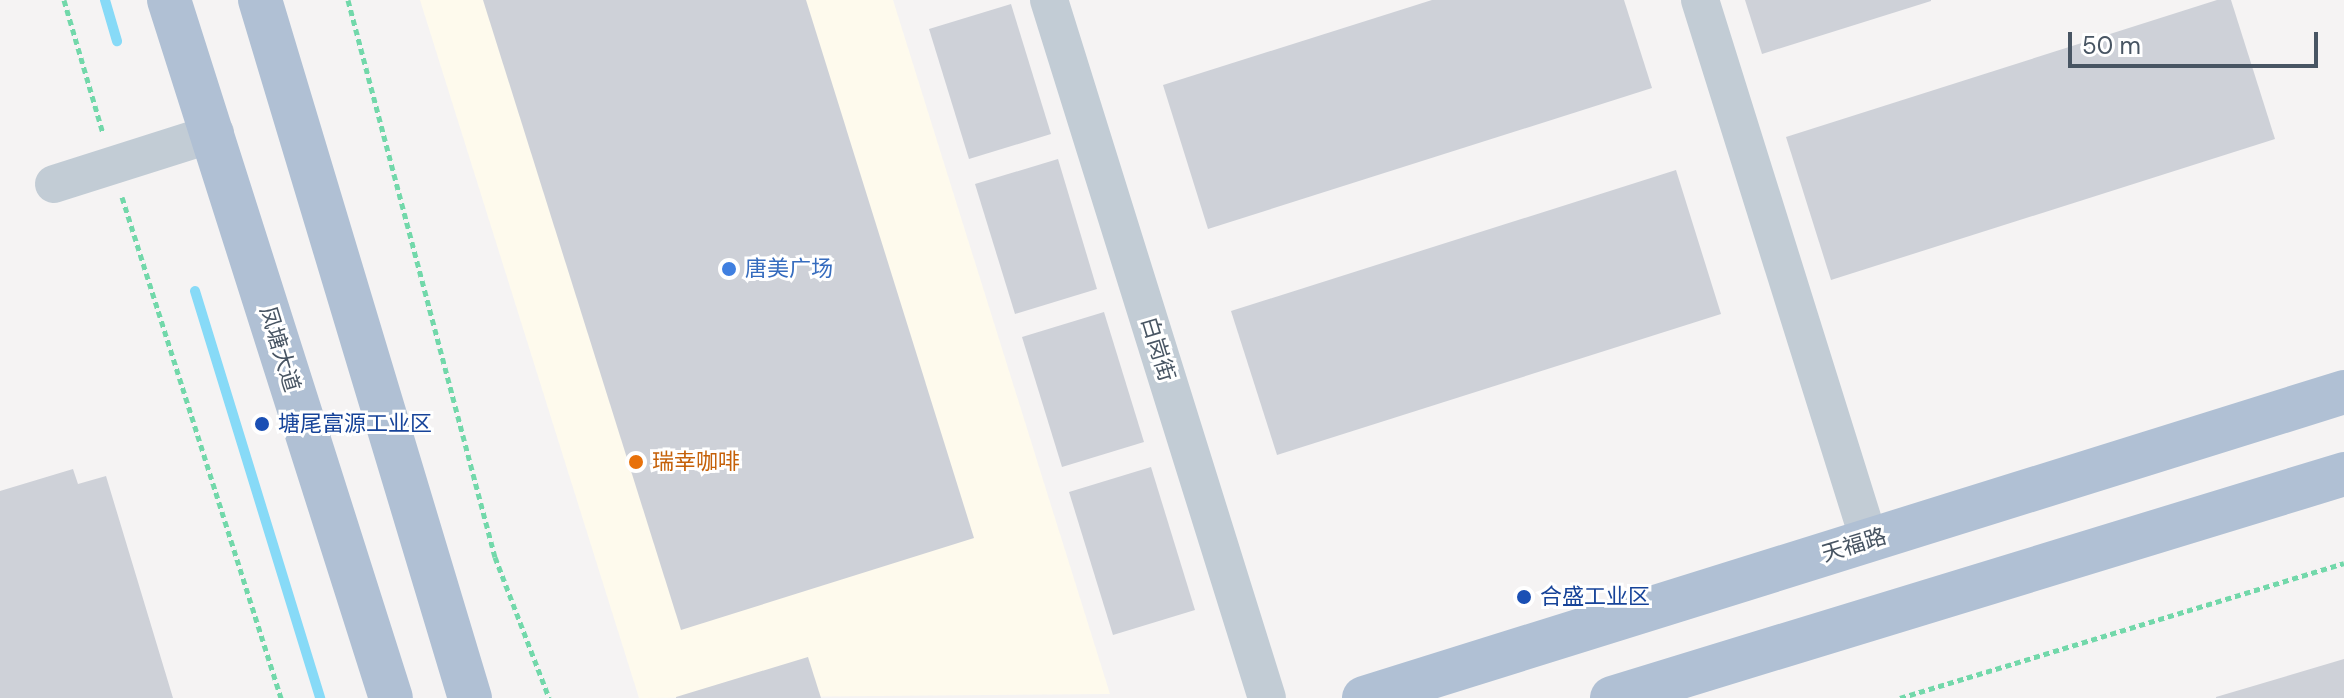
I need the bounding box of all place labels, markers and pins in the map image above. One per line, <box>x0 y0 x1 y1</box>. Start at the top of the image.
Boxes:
place label: 唐美广场 <box>745 256 833 282</box>
marker: 唐美广场 <box>720 260 738 278</box>
place label: 塘尾富源工业区 <box>278 411 432 437</box>
marker: 塘尾富源工业区 <box>253 415 271 433</box>
place label: 瑞幸咖啡 <box>652 449 740 475</box>
marker: 瑞幸咖啡 <box>627 453 645 471</box>
place label: 合盛工业区 <box>1540 584 1650 610</box>
marker: 合盛工业区 <box>1515 588 1533 606</box>

